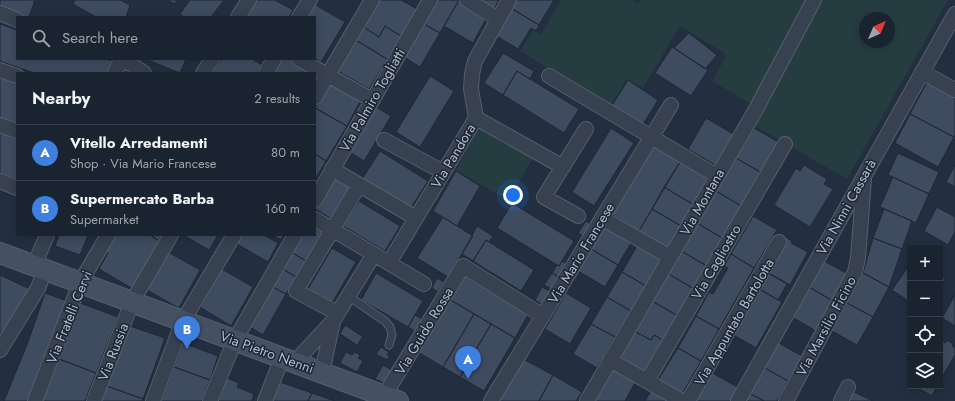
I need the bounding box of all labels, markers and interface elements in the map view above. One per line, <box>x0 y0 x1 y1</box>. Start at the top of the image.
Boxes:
north arrow <box>859 12 895 48</box>
search box <box>16 16 316 60</box>
icon: search <box>30 27 52 49</box>
text: Search here <box>62 27 138 49</box>
street label: Via Palmiro Togliatti <box>334 44 410 156</box>
text: Nearby <box>32 86 90 110</box>
text: 2 results <box>254 89 300 108</box>
street label: Via Pandora <box>426 120 480 192</box>
text: Vitello Arredamenti <box>70 132 207 154</box>
text: A <box>40 143 50 162</box>
text: 80 m <box>271 143 300 162</box>
text: Shop · Via Mario Francese <box>70 154 217 173</box>
street label: Via Ninni Cassarà <box>811 155 881 259</box>
street label: Via Montana <box>675 165 729 239</box>
your location <box>503 185 523 205</box>
text: Supermercato Barba <box>70 188 214 210</box>
text: B <box>41 199 49 218</box>
text: 160 m <box>265 199 300 218</box>
street label: Via Mario Francese <box>543 199 619 307</box>
text: Supermarket <box>70 210 139 229</box>
street label: Via Cagliostro <box>686 220 746 303</box>
map controls <box>907 245 943 389</box>
button: + <box>907 245 943 281</box>
street label: Via Appuntato Bartolotta <box>689 255 779 389</box>
street label: Via Fratelli Cervi <box>41 267 97 367</box>
street label: Via Marsilio Ficino <box>791 272 861 380</box>
button: − <box>907 281 943 317</box>
street label: Via Guido Rossa <box>390 283 458 379</box>
pin: B <box>174 316 200 349</box>
button: locate <box>907 317 943 353</box>
street label: Via Russia <box>93 320 133 384</box>
street label: Via Pietro Nenni <box>217 326 317 378</box>
pin: A <box>455 346 481 379</box>
button: layers <box>907 353 943 389</box>

